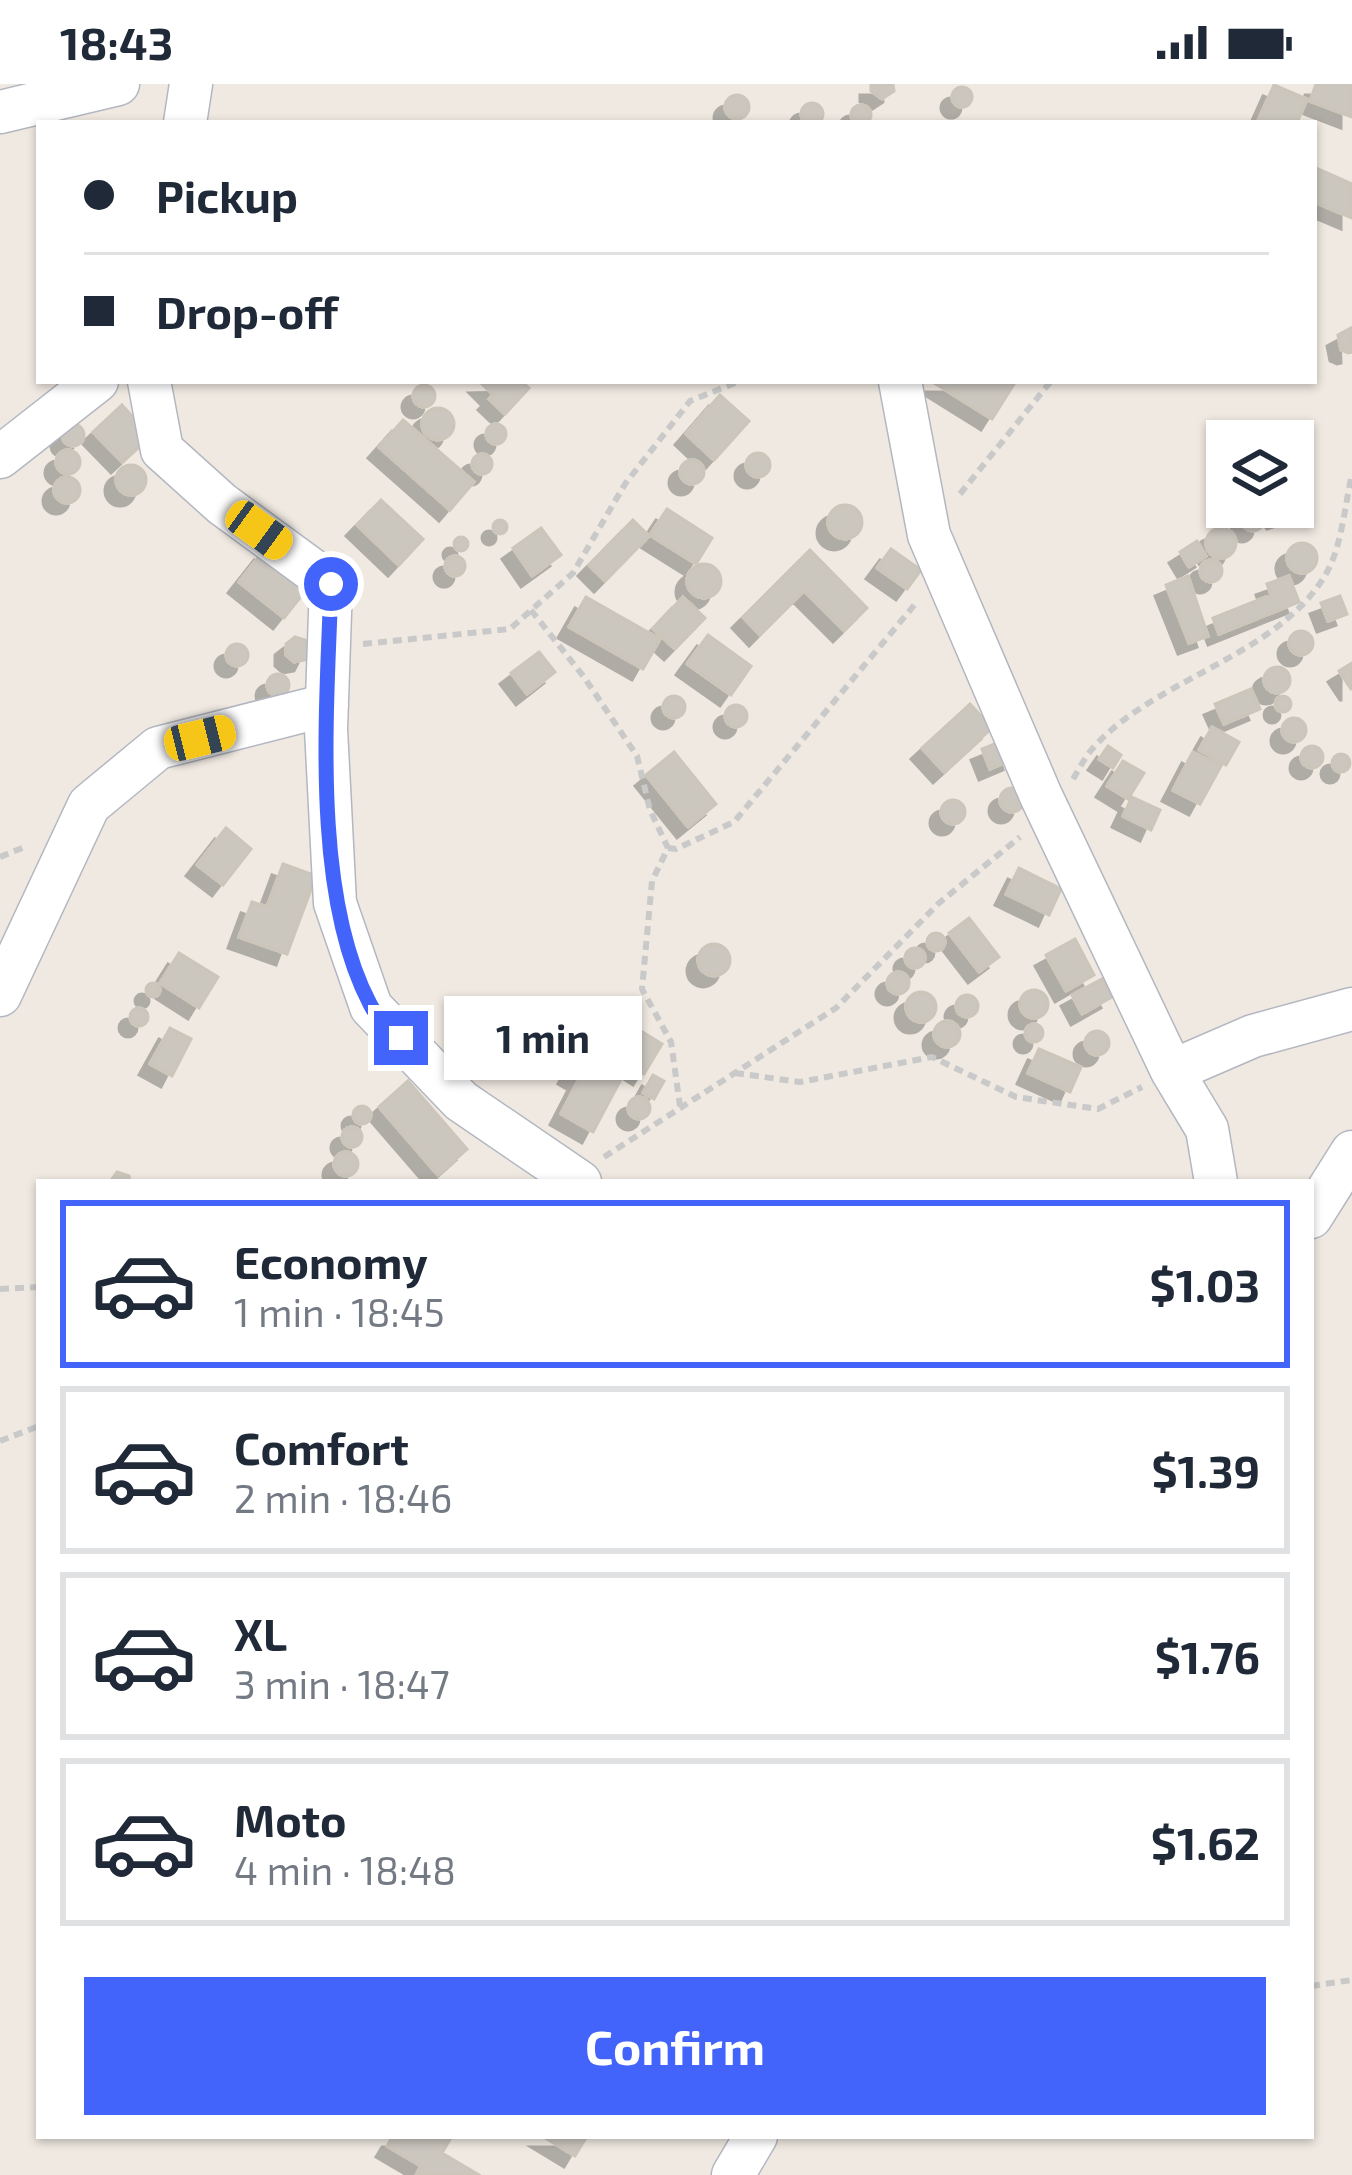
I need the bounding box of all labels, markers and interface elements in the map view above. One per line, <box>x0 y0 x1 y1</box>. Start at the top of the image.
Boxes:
text: 18:43 <box>60 15 173 69</box>
text: Pickup <box>156 168 298 222</box>
text: Drop-off <box>156 284 338 338</box>
map controls <box>1206 420 1314 528</box>
button: layers <box>1206 420 1314 528</box>
car <box>219 494 299 566</box>
route start <box>304 557 358 611</box>
car <box>161 712 239 764</box>
callout: 1 min <box>443 996 641 1080</box>
route end <box>374 1011 428 1065</box>
text: 1 min <box>496 1014 590 1061</box>
icon: car <box>90 1230 198 1338</box>
text: Economy <box>234 1234 428 1288</box>
text: $1.03 <box>1150 1257 1260 1311</box>
text: 1 min · 18:45 <box>234 1288 445 1335</box>
icon: car <box>90 1416 198 1524</box>
text: Comfort <box>234 1420 409 1474</box>
text: $1.39 <box>1151 1443 1260 1497</box>
text: 2 min · 18:46 <box>234 1474 452 1521</box>
icon: car <box>90 1602 198 1710</box>
text: XL <box>234 1606 287 1660</box>
text: $1.76 <box>1155 1629 1260 1683</box>
text: 3 min · 18:47 <box>234 1660 450 1707</box>
icon: car <box>90 1788 198 1896</box>
text: Moto <box>234 1792 347 1846</box>
text: $1.62 <box>1151 1815 1260 1869</box>
text: 4 min · 18:48 <box>234 1846 456 1893</box>
button: Confirm <box>84 1977 1266 2115</box>

